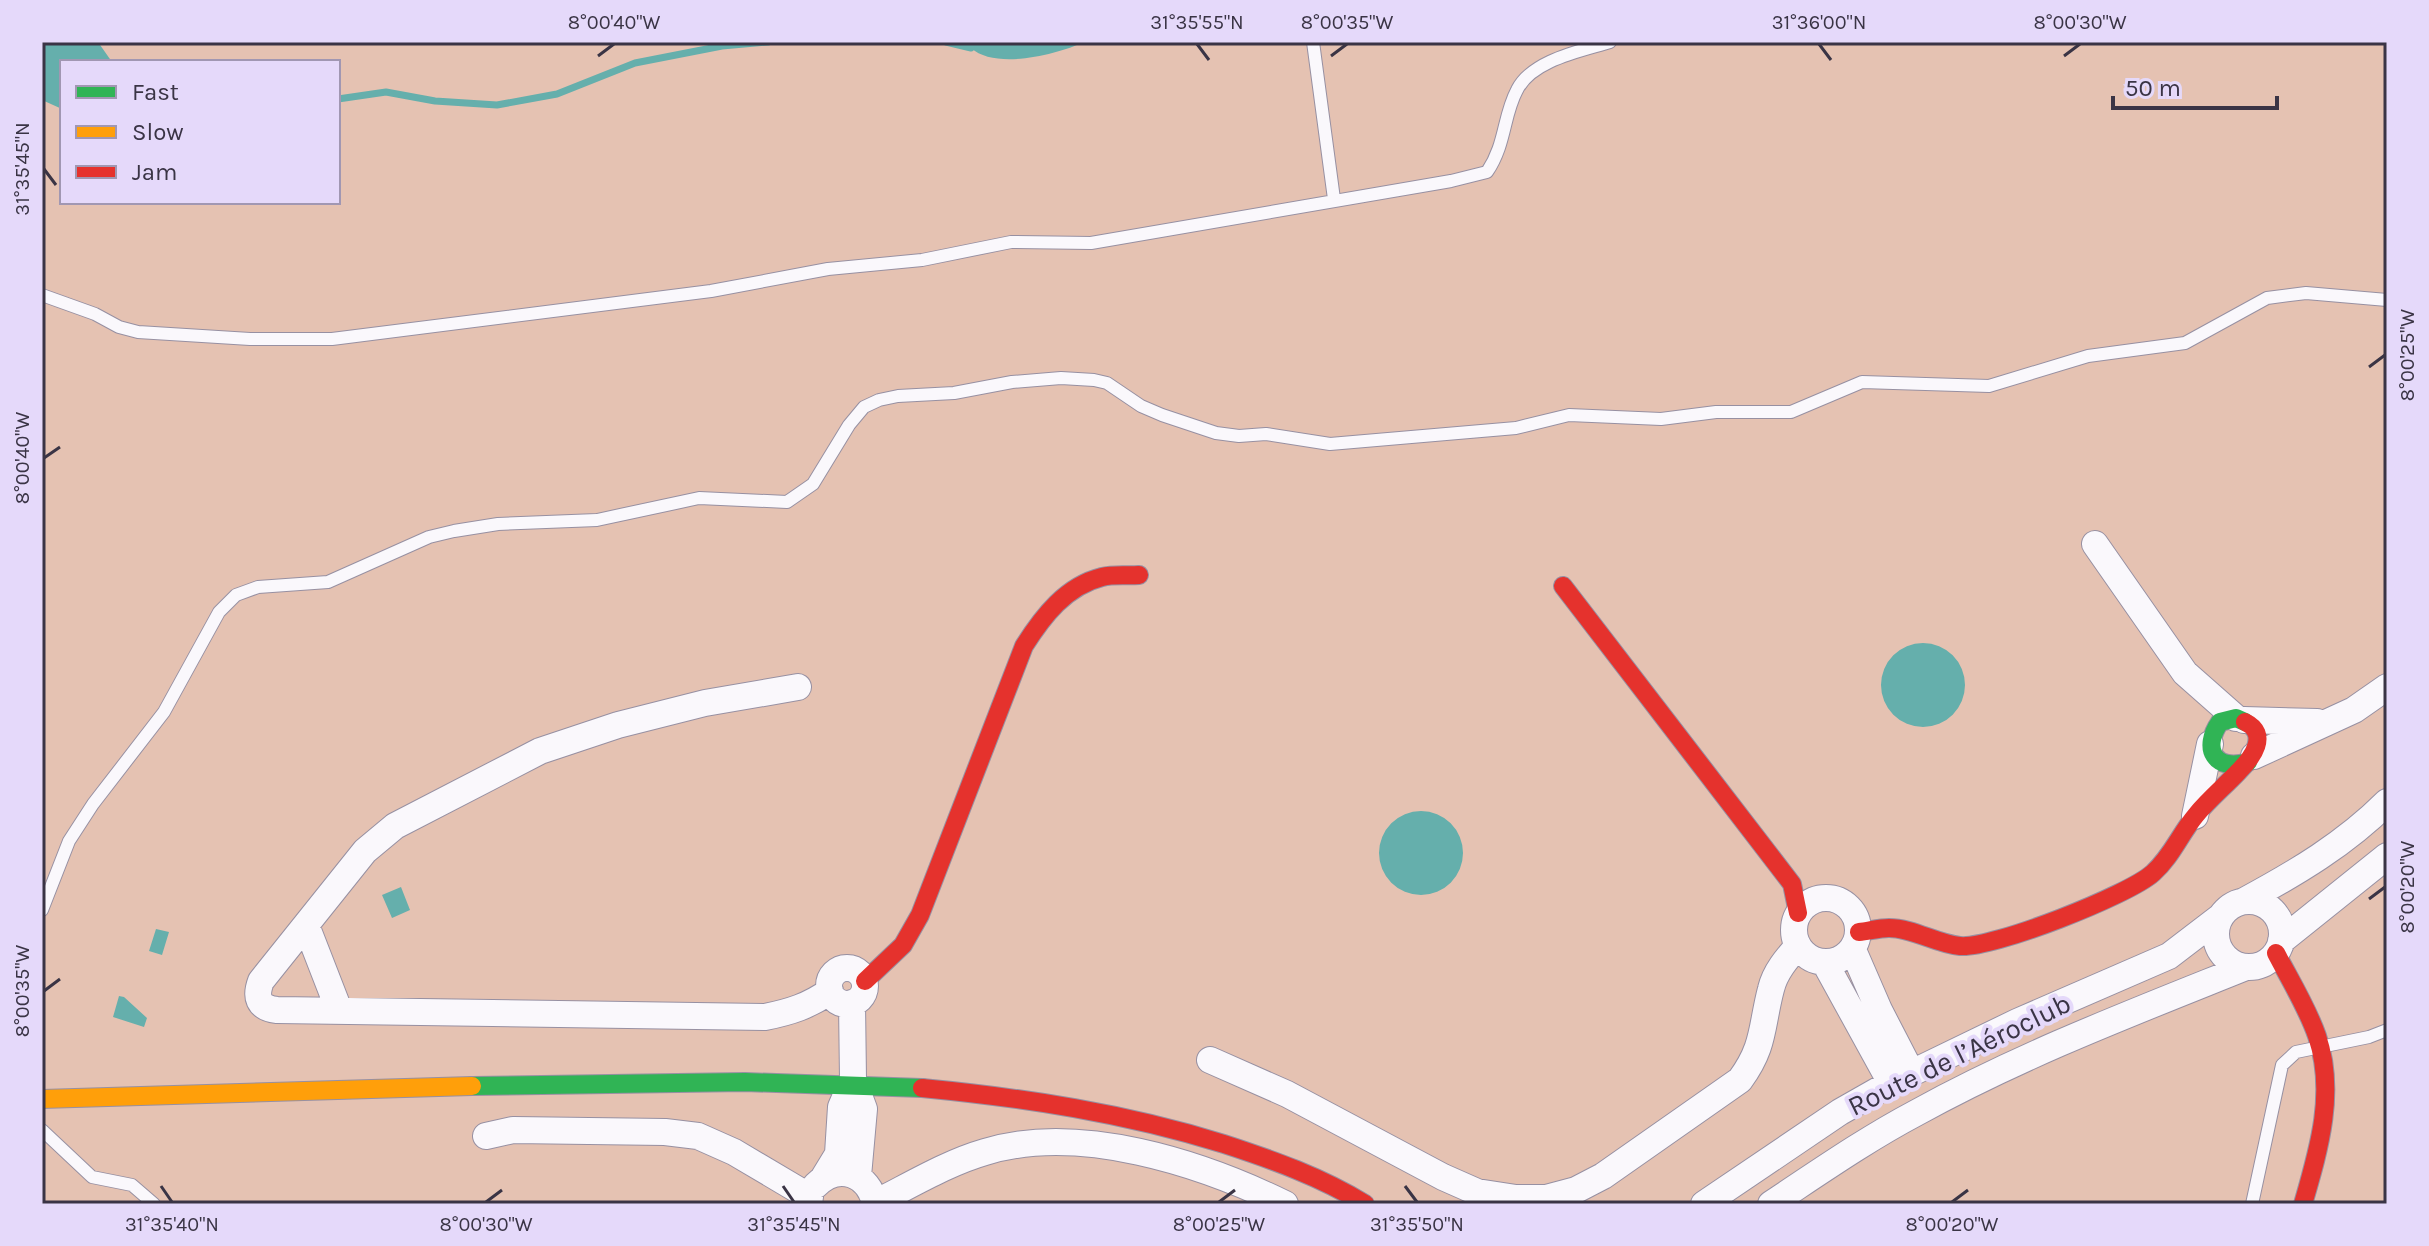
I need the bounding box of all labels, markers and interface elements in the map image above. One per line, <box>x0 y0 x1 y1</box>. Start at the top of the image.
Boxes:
text: 8°00'40"W <box>568 11 660 34</box>
text: 31°35'55"N <box>1150 11 1244 34</box>
text: 8°00'35"W <box>1301 11 1393 34</box>
text: 31°36'00"N <box>1772 11 1866 34</box>
text: 8°00'30"W <box>2033 11 2127 34</box>
legend <box>60 60 340 204</box>
scale bar <box>2113 60 2277 110</box>
text: 50 m <box>2125 74 2181 102</box>
text: Fast <box>132 78 179 106</box>
text: Slow <box>132 118 184 146</box>
text: 31°35'45"N <box>11 122 34 216</box>
text: Jam <box>132 158 177 186</box>
text: 8°00'25"W <box>2396 309 2419 401</box>
text: 8°00'40"W <box>11 412 34 504</box>
text: 8°00'20"W <box>2396 840 2419 933</box>
text: 8°00'35"W <box>11 945 34 1037</box>
street label: Route de l’Aéroclub <box>1842 986 2076 1123</box>
text: 31°35'40"N <box>125 1213 219 1236</box>
text: 8°00'30"W <box>439 1213 533 1236</box>
text: 31°35'45"N <box>747 1213 841 1236</box>
text: 8°00'25"W <box>1173 1213 1265 1236</box>
text: 31°35'50"N <box>1370 1213 1464 1236</box>
text: 8°00'20"W <box>1906 1213 1999 1236</box>

